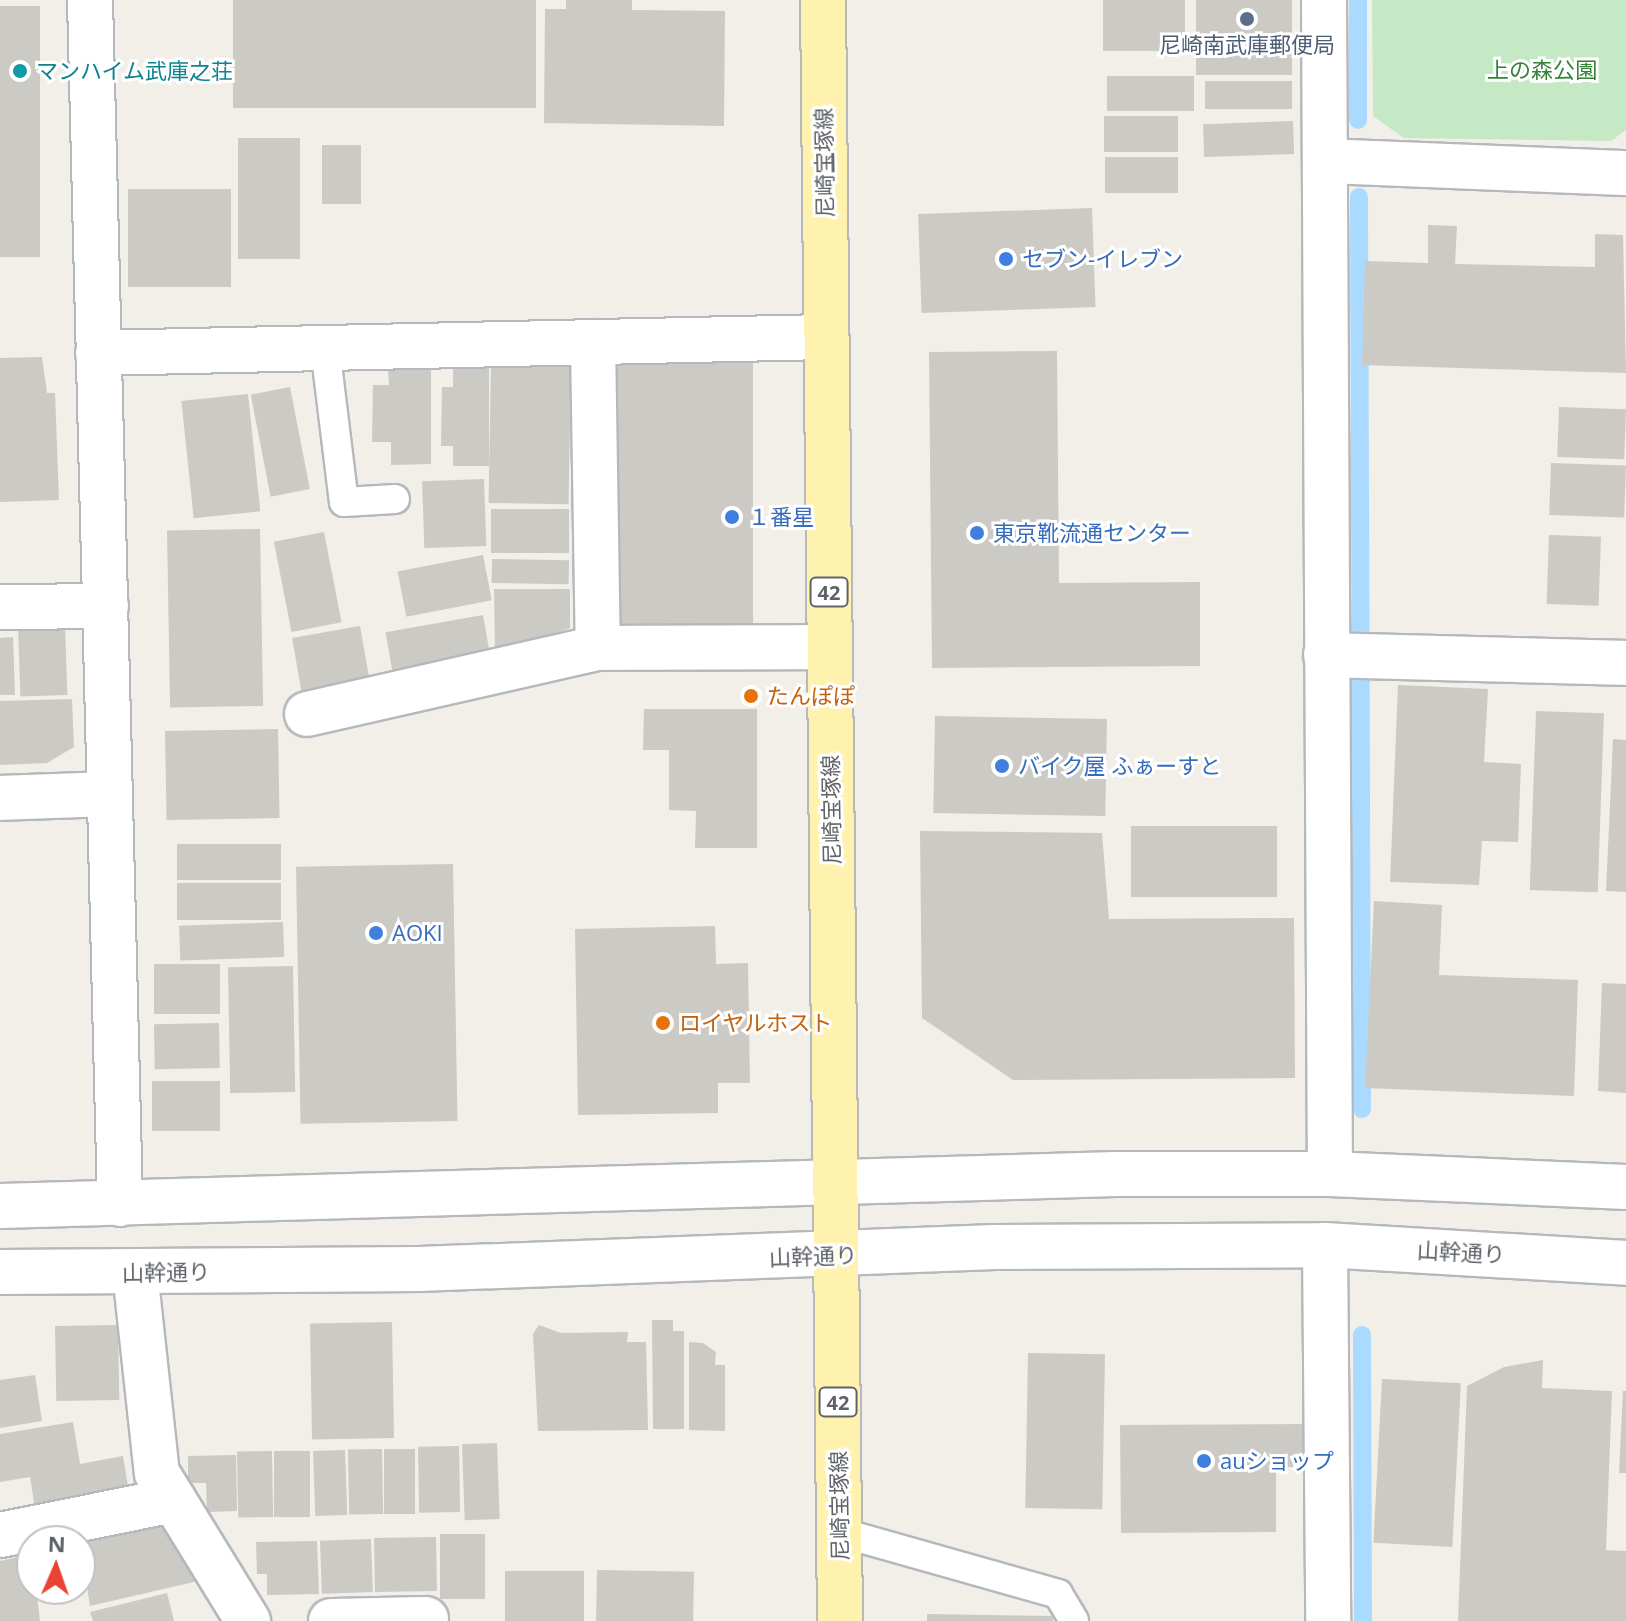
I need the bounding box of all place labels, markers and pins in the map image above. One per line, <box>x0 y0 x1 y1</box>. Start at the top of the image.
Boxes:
marker: 尼崎南武庫郵便局 <box>1238 10 1256 28</box>
place label: 尼崎南武庫郵便局 <box>1159 32 1335 58</box>
place label: マンハイム武庫之荘 <box>36 58 234 84</box>
marker: マンハイム武庫之荘 <box>11 62 29 80</box>
place label: セブン-イレブン <box>1022 246 1183 272</box>
marker: セブン-イレブン <box>997 250 1015 268</box>
place label: １番星 <box>748 504 814 530</box>
marker: １番星 <box>723 508 741 526</box>
place label: 東京靴流通センター <box>993 520 1191 546</box>
marker: 東京靴流通センター <box>968 524 986 542</box>
place label: たんぽぽ <box>767 683 855 709</box>
marker: たんぽぽ <box>742 687 760 705</box>
place label: バイク屋 ふぁーすと <box>1018 753 1222 779</box>
marker: バイク屋 ふぁーすと <box>993 757 1011 775</box>
place label: AOKI <box>392 920 443 946</box>
marker: AOKI <box>367 924 385 942</box>
place label: ロイヤルホスト <box>679 1010 833 1036</box>
marker: ロイヤルホスト <box>654 1014 672 1032</box>
place label: auショップ <box>1220 1448 1334 1474</box>
marker: auショップ <box>1195 1452 1213 1470</box>

